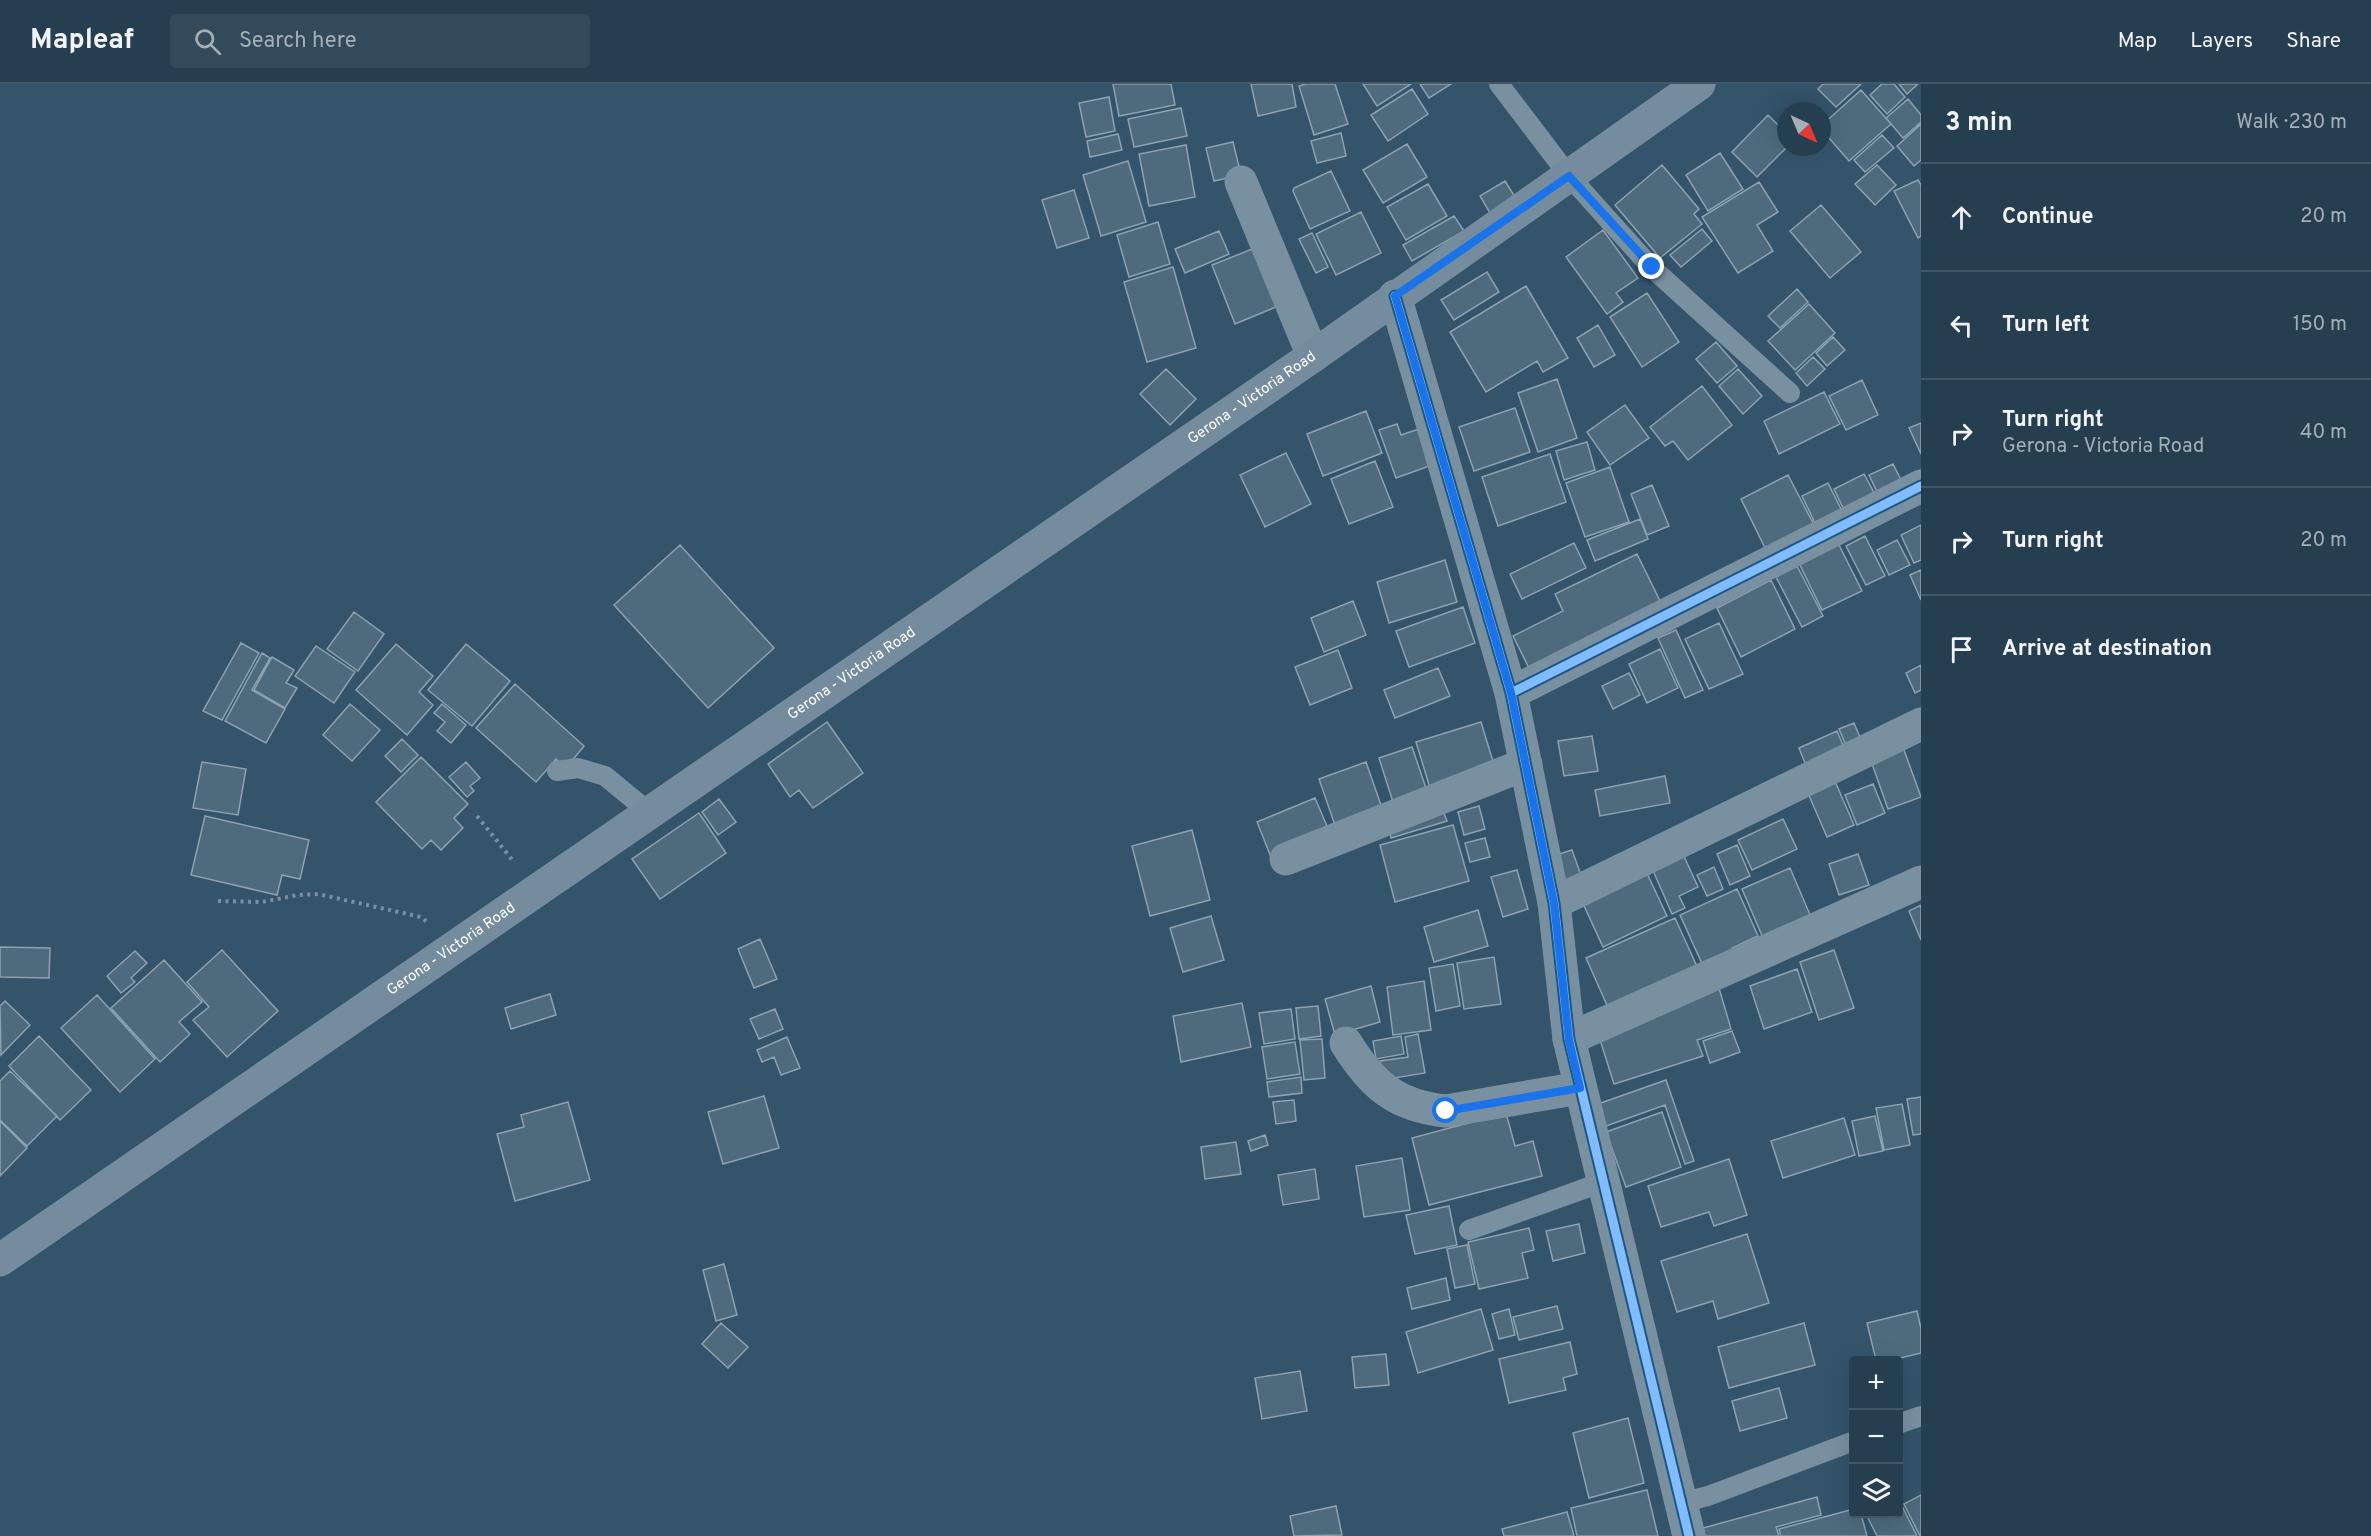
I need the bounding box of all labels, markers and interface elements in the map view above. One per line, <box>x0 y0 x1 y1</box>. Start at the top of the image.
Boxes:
search box <box>170 14 590 68</box>
text: Mapleaf <box>30 23 134 59</box>
icon: search <box>191 25 224 58</box>
text: Search here <box>239 28 357 55</box>
text: Map <box>2118 28 2157 55</box>
text: Layers <box>2190 28 2253 55</box>
text: Share <box>2286 28 2341 55</box>
north arrow <box>1777 102 1831 156</box>
text: 3 min <box>1945 107 2013 140</box>
text: Walk · 230 m <box>2236 110 2347 136</box>
icon: ahead <box>1945 201 1978 234</box>
text: Continue <box>2002 204 2093 231</box>
text: 20 m <box>2300 204 2347 230</box>
route end <box>1638 253 1664 279</box>
icon: left <box>1945 309 1978 342</box>
text: Turn left <box>2002 312 2090 339</box>
text: 150 m <box>2293 312 2347 338</box>
street label: Gerona - Victoria Road <box>1184 347 1320 449</box>
text: Turn right <box>2002 407 2104 434</box>
icon: right <box>1945 417 1978 450</box>
text: 40 m <box>2300 420 2347 446</box>
text: Gerona - Victoria Road <box>2002 434 2204 460</box>
icon: right <box>1945 525 1978 558</box>
text: Turn right <box>2002 528 2104 555</box>
text: 20 m <box>2300 528 2347 554</box>
street label: Gerona - Victoria Road <box>784 623 920 724</box>
icon: arrive <box>1945 633 1978 666</box>
text: Arrive at destination <box>2002 636 2212 663</box>
street label: Gerona - Victoria Road <box>383 898 519 1000</box>
route start <box>1432 1097 1458 1123</box>
map controls <box>1849 1356 1903 1518</box>
button: + <box>1849 1356 1903 1410</box>
button: − <box>1849 1410 1903 1464</box>
button: layers <box>1849 1464 1903 1518</box>

